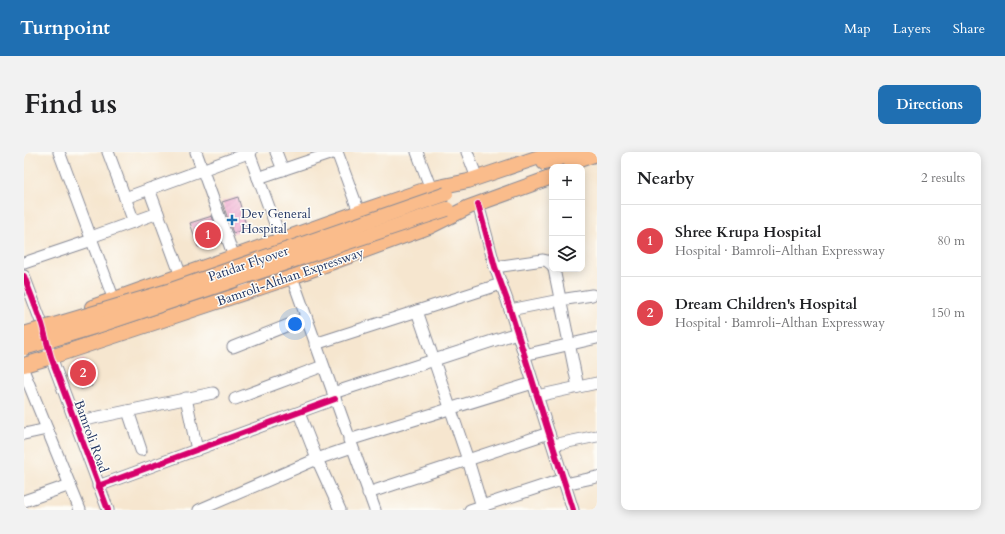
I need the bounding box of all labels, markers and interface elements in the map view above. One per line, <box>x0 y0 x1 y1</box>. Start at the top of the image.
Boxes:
text: Turnpoint <box>20 15 110 41</box>
text: Map <box>844 19 871 38</box>
text: Layers <box>893 19 931 38</box>
text: Share <box>953 19 985 38</box>
text: Find us <box>24 85 117 123</box>
button: Directions <box>878 85 981 124</box>
map controls <box>549 164 585 272</box>
button: + <box>549 164 585 200</box>
text: Nearby <box>637 167 694 190</box>
text: 2 results <box>921 169 965 187</box>
button: − <box>549 200 585 236</box>
place label: Dev General Hospital <box>241 205 311 238</box>
marker: Dev General Hospital <box>226 214 238 226</box>
pin: 1 <box>195 220 221 250</box>
text: Shree Krupa Hospital <box>675 222 821 242</box>
text: 1 <box>647 232 653 250</box>
text: 80 m <box>937 232 965 250</box>
button: layers <box>549 236 585 272</box>
street label: Patidar Flyover <box>206 242 291 286</box>
text: Hospital · Bamroli-Althan Expressway <box>675 242 885 260</box>
street label: Bamroli-Althan Expressway <box>215 243 366 311</box>
text: Dream Children's Hospital <box>675 294 857 314</box>
text: 2 <box>647 304 653 322</box>
text: 150 m <box>931 304 965 322</box>
your location <box>285 314 305 334</box>
text: Hospital · Bamroli-Althan Expressway <box>675 314 885 332</box>
pin: 2 <box>70 358 96 388</box>
street label: Bamroli Road <box>70 397 113 475</box>

